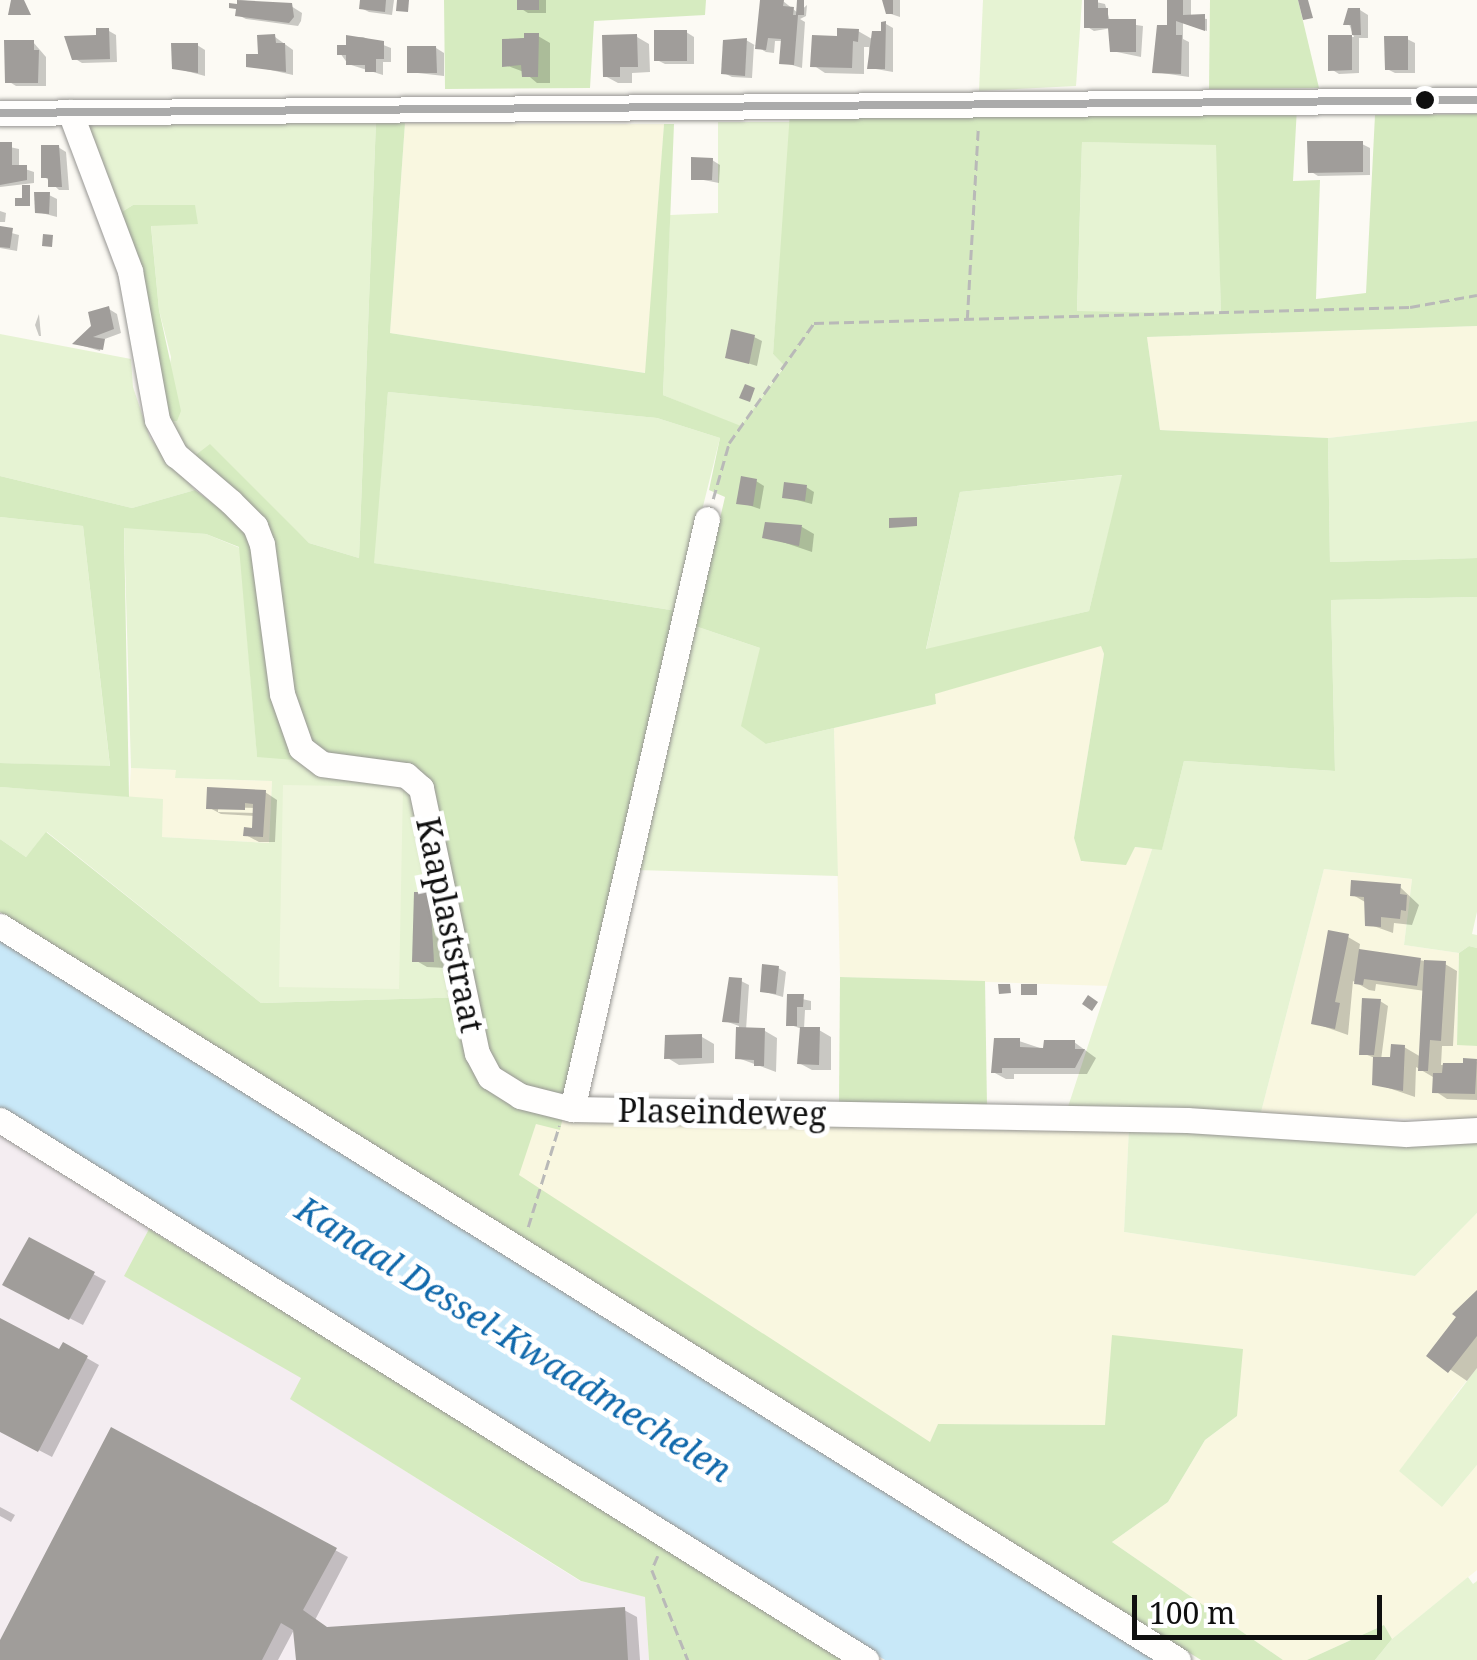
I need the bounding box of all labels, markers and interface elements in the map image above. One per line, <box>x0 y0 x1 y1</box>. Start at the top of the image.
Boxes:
unlabelled marker <box>1415 90 1435 110</box>
street label: Kaaplaststraat <box>408 814 492 1036</box>
street label: Plaseindeweg <box>617 1091 827 1133</box>
water label: Kanaal Dessel-Kwaadmechelen <box>289 1187 739 1491</box>
scale bar <box>1137 1575 1387 1637</box>
text: 100 m <box>1149 1592 1235 1633</box>

